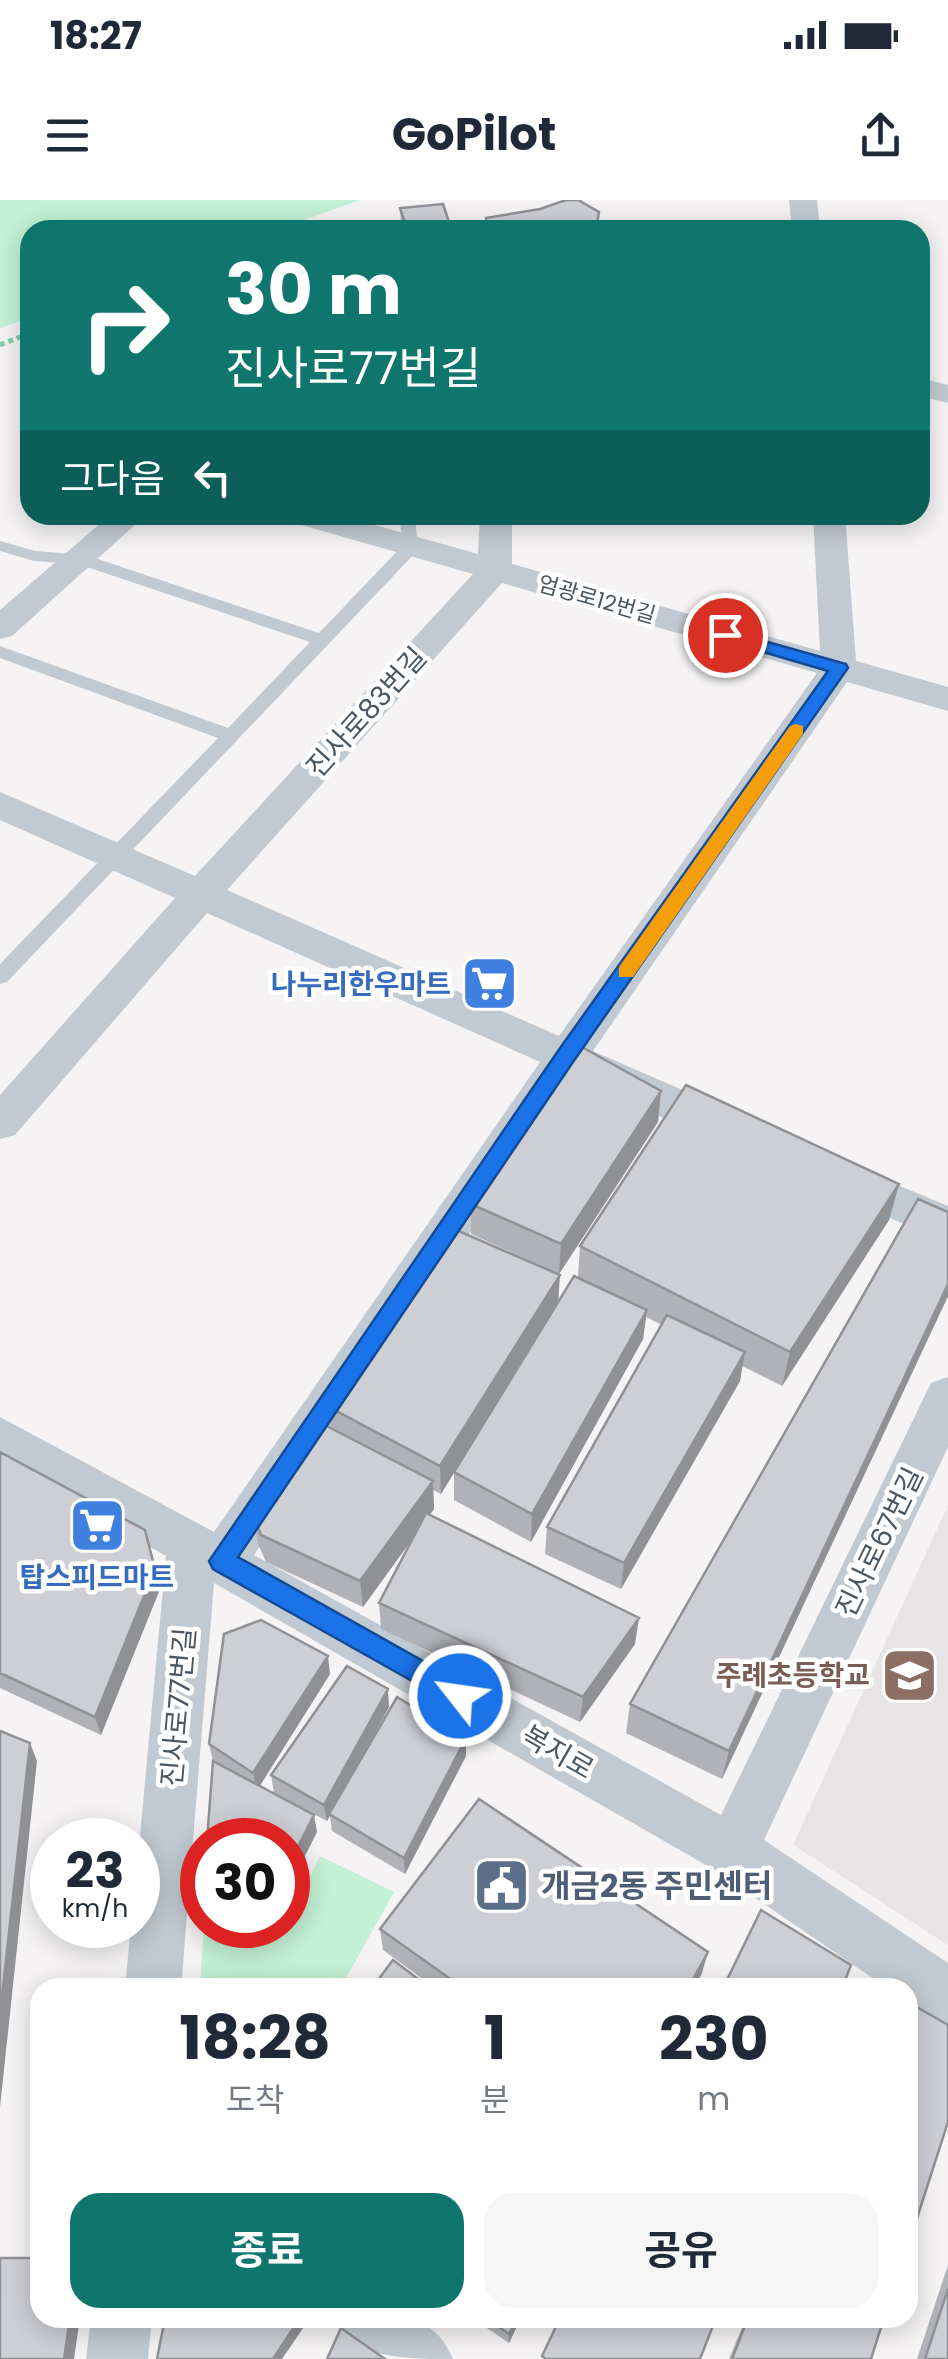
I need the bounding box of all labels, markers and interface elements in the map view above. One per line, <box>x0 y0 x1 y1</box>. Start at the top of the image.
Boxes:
text: 18:27 <box>50 9 142 62</box>
text: GoPilot <box>392 103 556 166</box>
icon: menu <box>40 108 95 163</box>
icon: share <box>853 108 908 163</box>
text: 30 m <box>225 240 402 339</box>
icon: right <box>60 260 190 390</box>
text: 진사로77번길 <box>225 337 481 400</box>
icon: left <box>185 450 240 505</box>
text: 그다음 <box>60 452 165 505</box>
street label: 엄광로12번길 <box>534 568 659 631</box>
pin <box>683 593 768 678</box>
icon: arrive <box>698 608 753 663</box>
street label: 진사로83번길 <box>297 639 435 786</box>
supermarket icon: 나누리한우마트 <box>460 954 520 1014</box>
place label: 나누리한우마트 <box>271 965 451 1004</box>
street label: 진사로67번길 <box>826 1461 932 1624</box>
supermarket icon: 탑스피드마트 <box>67 1496 127 1556</box>
place label: 탑스피드마트 <box>20 1558 174 1597</box>
street label: 진사로77번길 <box>152 1626 205 1788</box>
position arrow <box>408 1644 512 1748</box>
school or university icon: 주례초등학교 <box>879 1645 939 1705</box>
place label: 주례초등학교 <box>715 1656 870 1695</box>
street label: 복지로 <box>515 1716 601 1789</box>
speed limit sign: 30 <box>180 1818 310 1948</box>
text: 23 <box>66 1835 124 1906</box>
public building icon: 개금2동 주민센터 <box>472 1856 532 1916</box>
place label: 개금2동 주민센터 <box>541 1863 772 1908</box>
text: km/h <box>62 1891 128 1926</box>
text: 18:28 <box>179 1996 331 2080</box>
text: 1 <box>484 1996 506 2080</box>
text: 230 <box>659 1997 769 2081</box>
text: m <box>697 2076 730 2121</box>
text: 도착 <box>226 2077 285 2122</box>
text: 분 <box>480 2077 510 2122</box>
button: 종료 <box>70 2193 464 2308</box>
button: 공유 <box>484 2193 878 2308</box>

